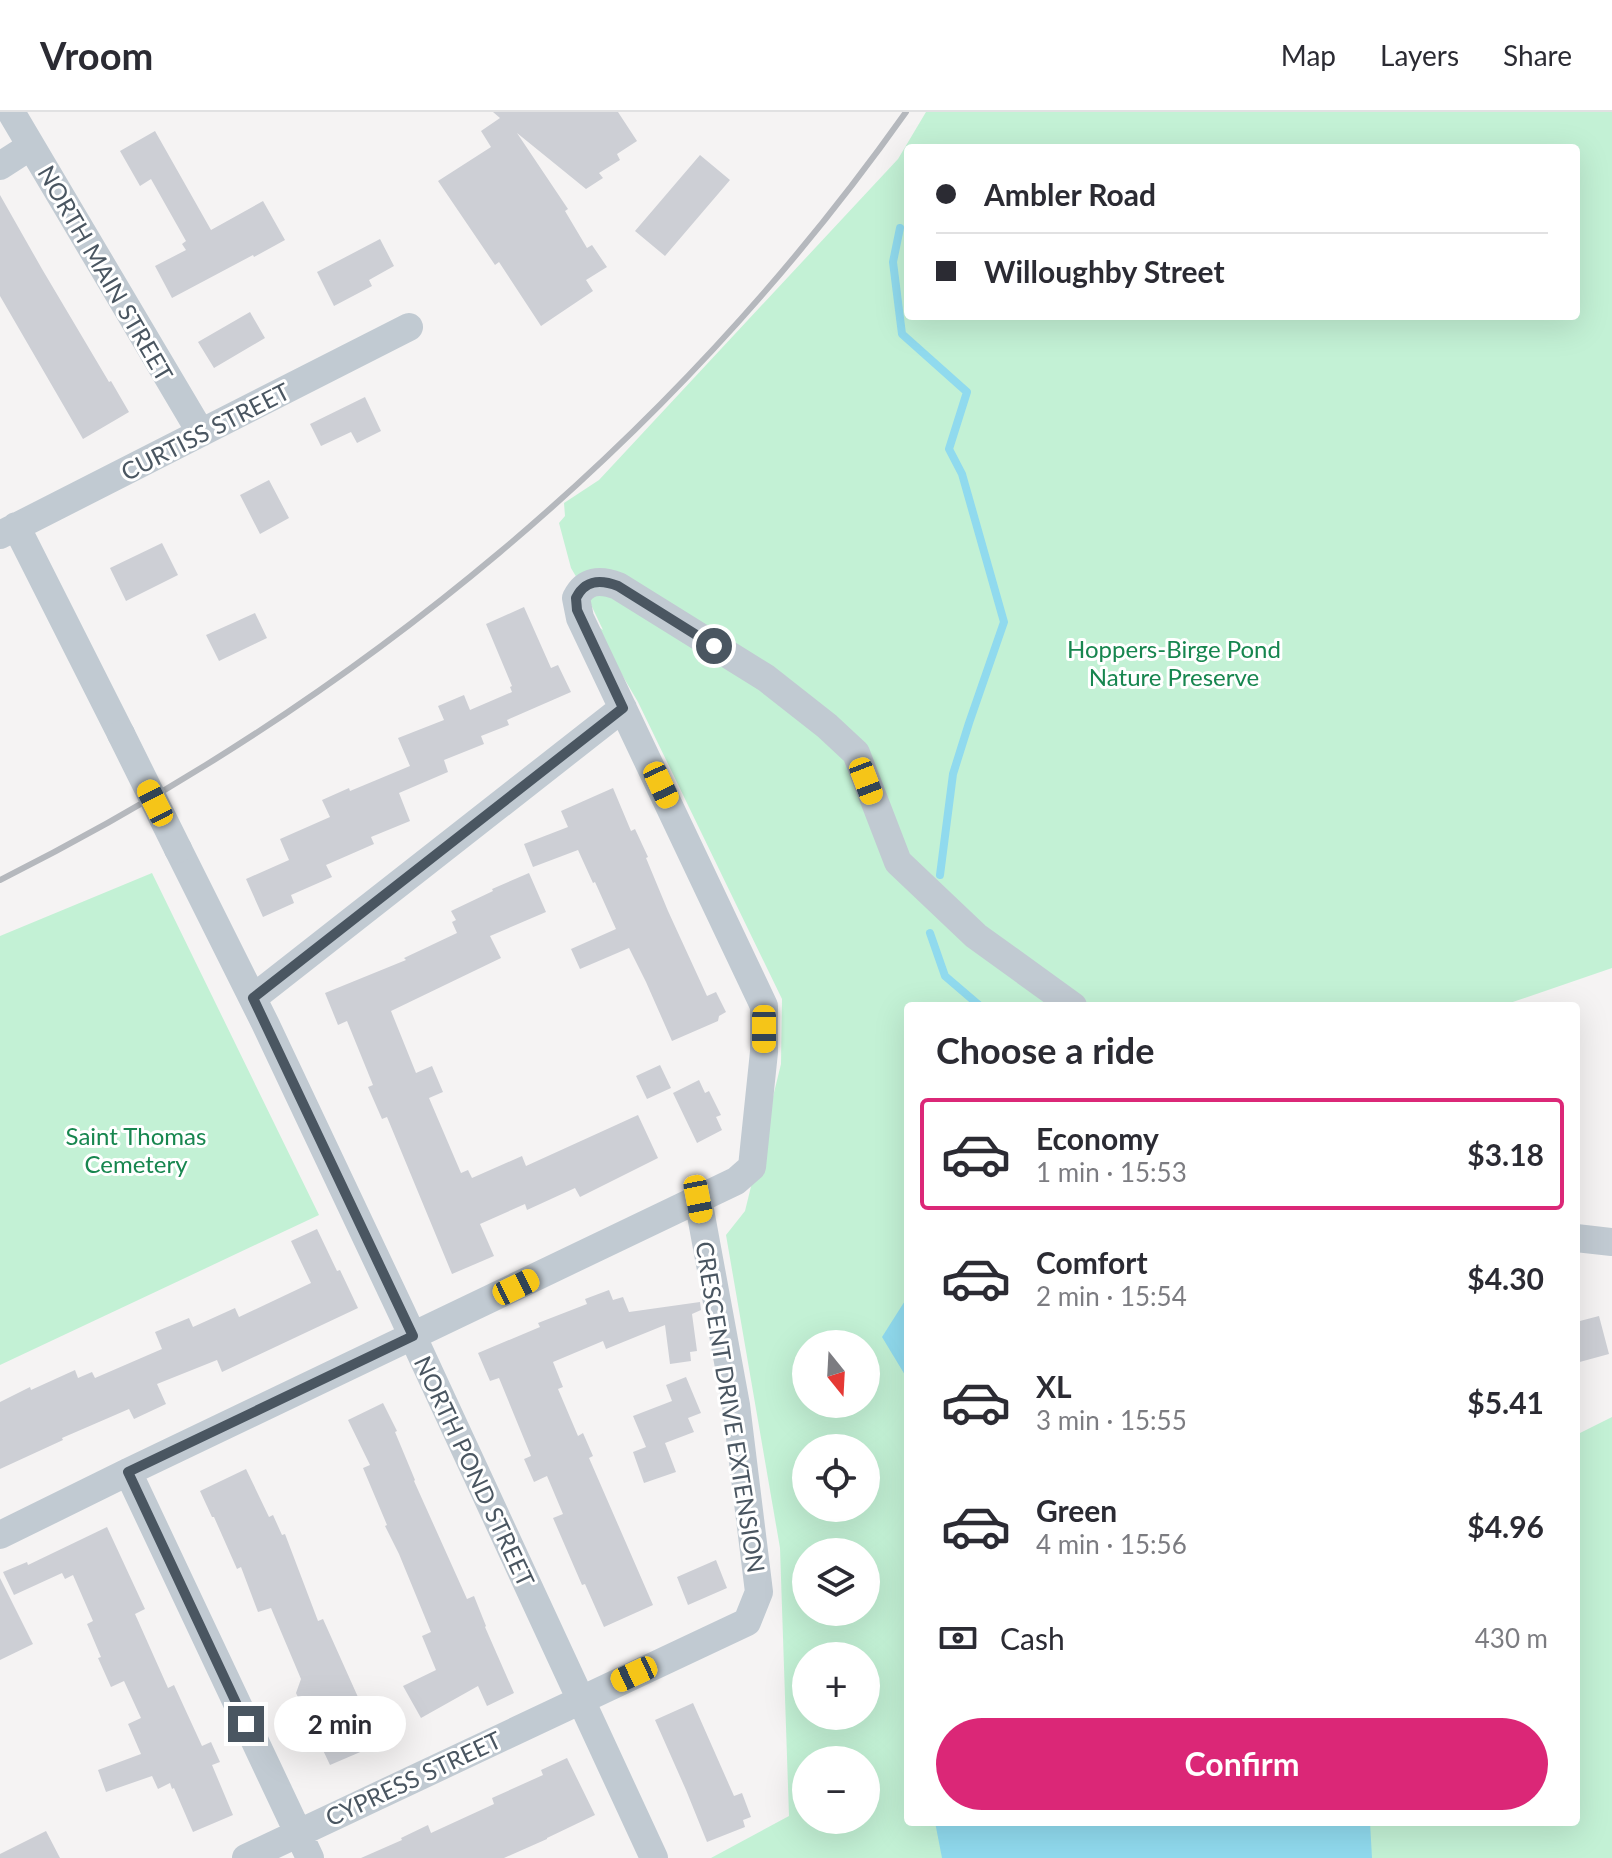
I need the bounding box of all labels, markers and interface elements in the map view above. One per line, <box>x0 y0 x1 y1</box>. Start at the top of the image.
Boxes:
text: Vroom <box>40 32 153 78</box>
text: Map <box>1281 38 1336 72</box>
text: Layers <box>1380 38 1459 72</box>
text: Share <box>1503 38 1572 72</box>
street label: NORTH MAIN STREET <box>32 160 180 386</box>
text: Ambler Road <box>984 176 1156 212</box>
text: Willoughby Street <box>984 253 1225 289</box>
street label: CURTISS STREET <box>116 376 294 486</box>
route start <box>696 628 732 664</box>
park label: Hoppers-Birge Pond Nature Preserve <box>1067 634 1281 691</box>
car <box>846 754 886 808</box>
car <box>640 758 682 812</box>
car <box>133 776 177 830</box>
car <box>752 1005 776 1053</box>
text: Choose a ride <box>936 1028 1155 1072</box>
icon: car <box>940 1118 1012 1190</box>
text: Economy <box>1036 1120 1159 1156</box>
park label: Saint Thomas Cemetery <box>66 1121 206 1178</box>
text: $3.18 <box>1467 1136 1544 1172</box>
text: 1 min · 15:53 <box>1036 1156 1187 1188</box>
car <box>682 1173 714 1225</box>
street label: CRESCENT DRIVE EXTENSION <box>690 1239 772 1575</box>
icon: car <box>940 1242 1012 1314</box>
text: Comfort <box>1036 1244 1148 1280</box>
text: $4.30 <box>1467 1260 1544 1296</box>
car <box>489 1266 543 1308</box>
text: 2 min · 15:54 <box>1036 1280 1187 1312</box>
north arrow <box>792 1330 880 1418</box>
map controls <box>792 1330 880 1834</box>
street label: NORTH POND STREET <box>409 1351 541 1591</box>
icon: car <box>940 1366 1012 1438</box>
text: XL <box>1036 1368 1072 1404</box>
text: $5.41 <box>1467 1384 1544 1420</box>
text: 3 min · 15:55 <box>1036 1404 1187 1436</box>
button: locate <box>792 1434 880 1522</box>
icon: car <box>940 1490 1012 1562</box>
text: Green <box>1036 1492 1117 1528</box>
text: $4.96 <box>1467 1508 1544 1544</box>
text: 4 min · 15:56 <box>1036 1528 1187 1560</box>
button: layers <box>792 1538 880 1626</box>
icon: cash <box>936 1616 980 1660</box>
text: Cash <box>1000 1620 1065 1656</box>
text: 430 m <box>1475 1622 1548 1654</box>
button: + <box>792 1642 880 1730</box>
car <box>607 1653 661 1695</box>
callout: 2 min <box>274 1696 406 1752</box>
route end <box>228 1706 264 1742</box>
text: 2 min <box>308 1708 372 1740</box>
button: Confirm <box>936 1718 1548 1810</box>
street label: CYPRESS STREET <box>320 1725 506 1831</box>
button: − <box>792 1746 880 1834</box>

